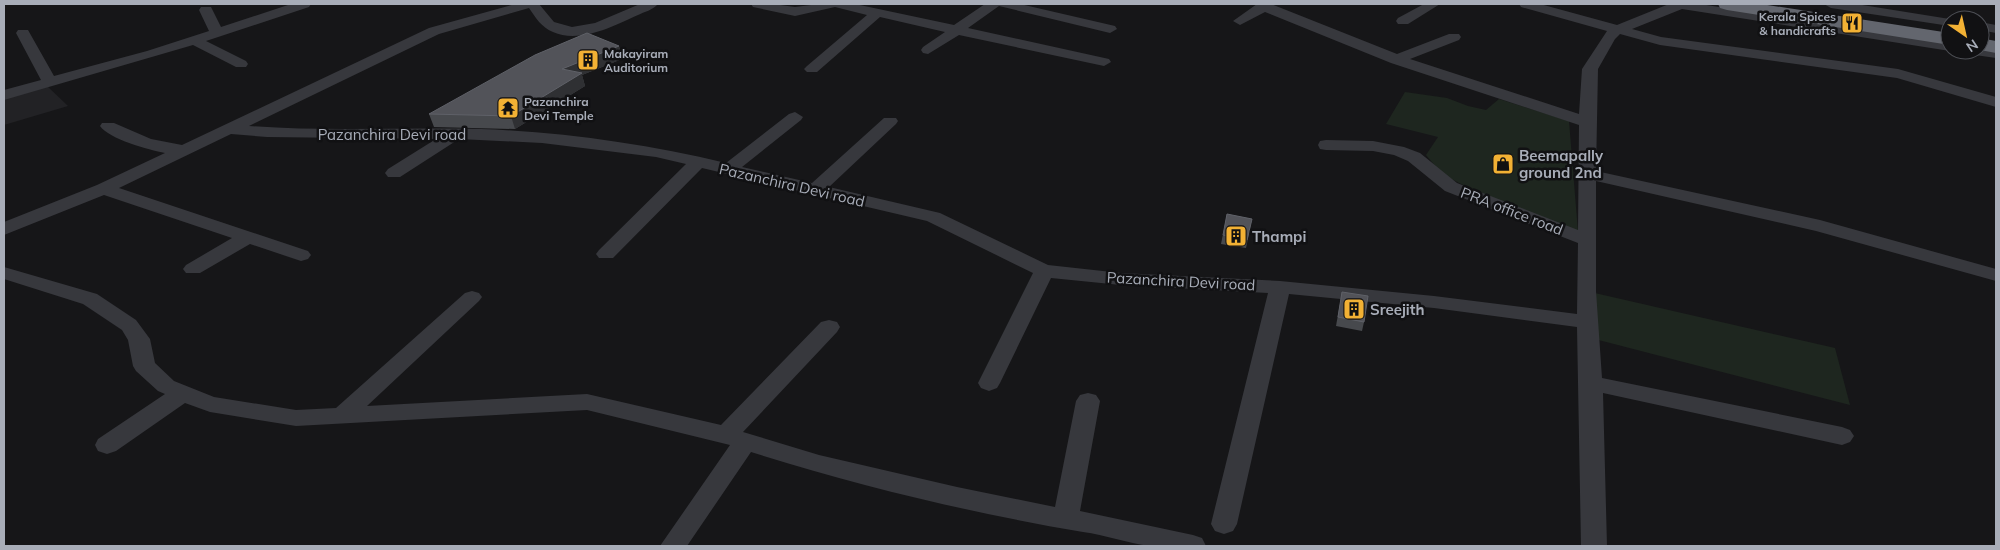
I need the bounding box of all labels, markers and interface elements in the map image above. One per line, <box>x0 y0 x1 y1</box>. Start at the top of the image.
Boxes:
place label: Kerala Spices & handicrafts <box>1759 9 1836 38</box>
north arrow <box>1940 10 1990 60</box>
restaurant icon: Kerala Spices & handicrafts <box>1840 11 1864 35</box>
text: N <box>1963 35 1982 56</box>
place label: Makayiram Auditorium <box>604 46 669 75</box>
building icon: Makayiram Auditorium <box>576 48 600 72</box>
place label: Pazanchira Devi Temple <box>524 94 594 123</box>
temple icon: Pazanchira Devi Temple <box>496 96 520 120</box>
street label: Pazanchira Devi road <box>318 125 466 144</box>
place label: Beemapally ground 2nd <box>1519 146 1604 182</box>
shop icon: Beemapally ground 2nd <box>1491 152 1515 176</box>
street label: Pazanchira Devi road <box>717 159 867 211</box>
street label: PRA office road <box>1458 183 1566 239</box>
building icon: Thampi <box>1224 224 1248 248</box>
place label: Thampi <box>1252 227 1306 246</box>
street label: Pazanchira Devi road <box>1106 268 1256 294</box>
building icon: Sreejith <box>1342 297 1366 321</box>
place label: Sreejith <box>1370 300 1424 319</box>

